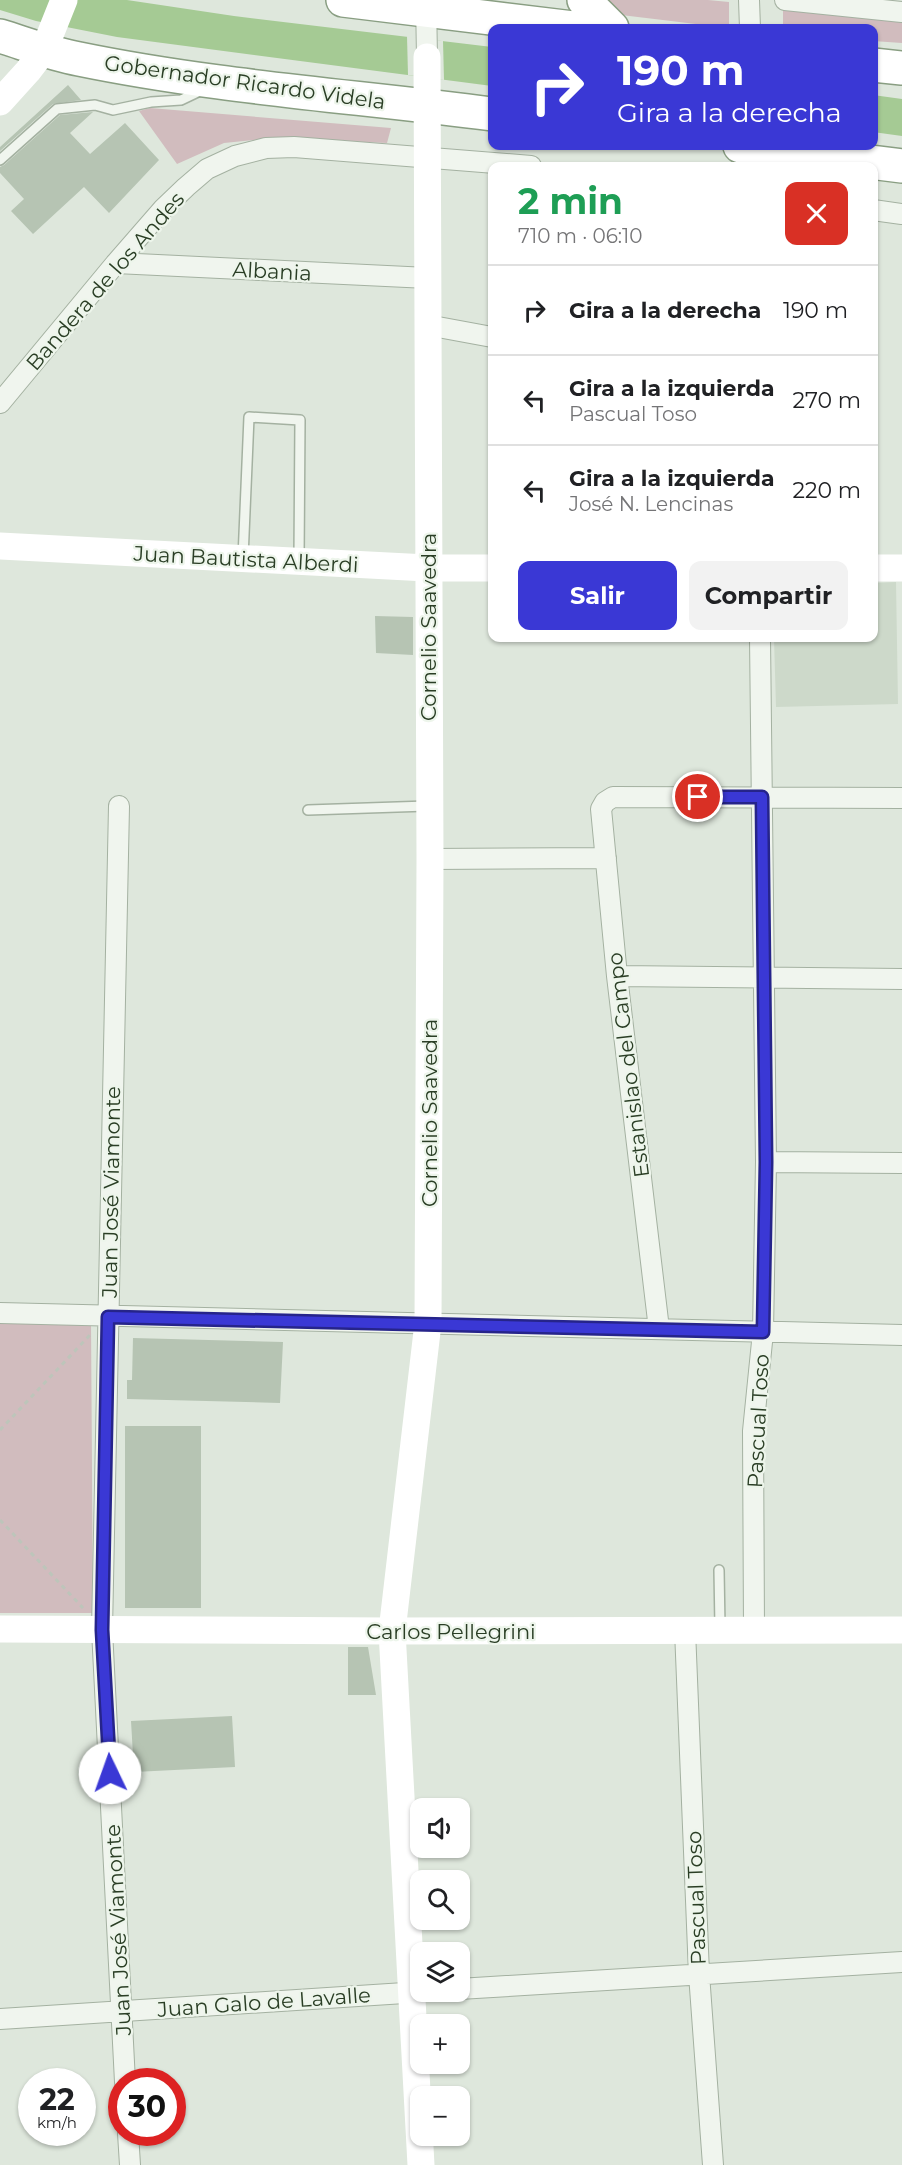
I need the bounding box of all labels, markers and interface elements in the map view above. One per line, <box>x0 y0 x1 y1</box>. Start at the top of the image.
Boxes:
text: 190 m <box>617 44 745 96</box>
icon: right <box>518 48 596 126</box>
street label: Gobernador Ricardo Videla <box>103 50 387 114</box>
text: Gira a la derecha <box>617 96 842 129</box>
text: 2 min <box>518 179 623 223</box>
button: close <box>785 182 848 245</box>
street label: Bandera de los Andes <box>21 187 189 375</box>
text: 710 m · 06:10 <box>518 224 643 248</box>
street label: Albania <box>232 256 312 286</box>
icon: right <box>518 294 551 327</box>
text: Gira a la derecha <box>569 297 761 324</box>
text: 190 m <box>783 297 848 324</box>
text: Gira a la izquierda <box>569 375 775 402</box>
icon: left <box>518 384 551 417</box>
text: 270 m <box>793 387 861 414</box>
text: Pascual Toso <box>569 402 697 426</box>
text: Gira a la izquierda <box>569 465 775 492</box>
icon: left <box>518 474 551 507</box>
text: 220 m <box>793 477 861 504</box>
text: José N. Lencinas <box>569 492 733 516</box>
street label: Cornelio Saavedra <box>416 533 441 721</box>
street label: Juan Bautista Alberdi <box>132 541 359 577</box>
button: Salir <box>518 561 677 630</box>
button: Compartir <box>689 561 848 630</box>
pin <box>672 771 723 822</box>
icon: arrive <box>681 780 714 813</box>
street label: Estanislao del Campo <box>602 951 654 1179</box>
street label: Cornelio Saavedra <box>417 1019 442 1207</box>
street label: Juan José Viamonte <box>97 1086 125 1299</box>
street label: Pascual Toso <box>742 1353 774 1489</box>
street label: Carlos Pellegrini <box>366 1619 536 1644</box>
position arrow <box>78 1741 142 1805</box>
map controls <box>410 1798 470 2146</box>
button: sound <box>410 1798 470 1858</box>
street label: Juan José Viamonte <box>100 1824 136 2037</box>
street label: Pascual Toso <box>681 1830 711 1966</box>
button: search <box>410 1870 470 1930</box>
button: layers <box>410 1942 470 2002</box>
street label: Juan Galo de Lavalle <box>155 1982 372 2022</box>
button: + <box>410 2014 470 2074</box>
speed limit sign: 30 <box>108 2068 186 2146</box>
text: 22 <box>39 2081 75 2118</box>
button: − <box>410 2086 470 2146</box>
text: km/h <box>37 2113 77 2132</box>

